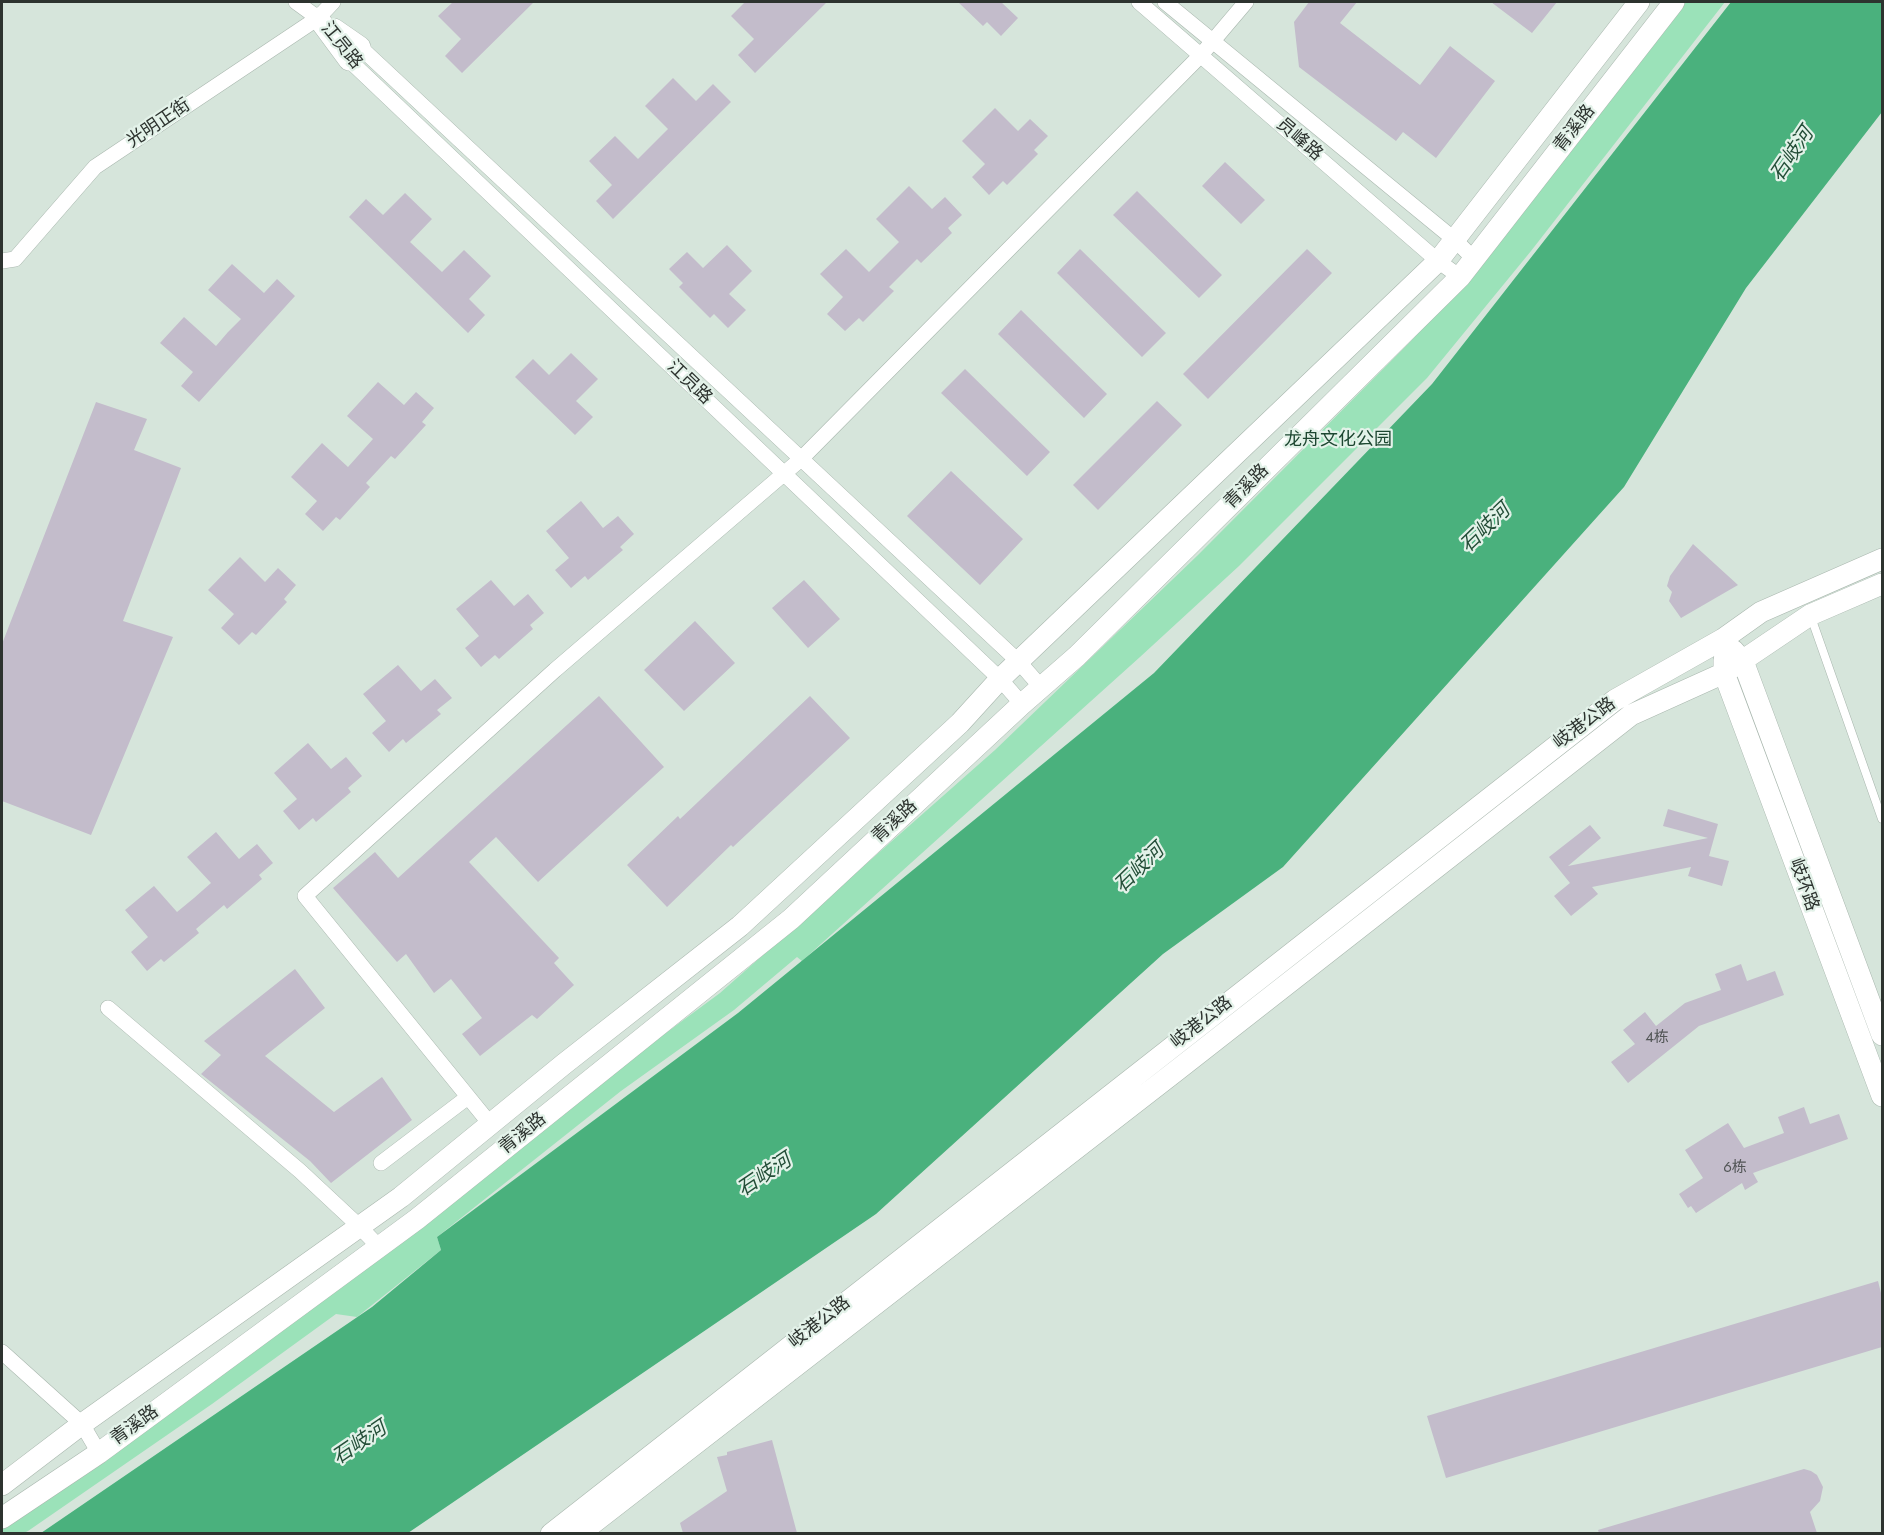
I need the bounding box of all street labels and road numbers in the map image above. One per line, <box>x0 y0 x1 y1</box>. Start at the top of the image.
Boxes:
street label: 江员路 <box>316 18 366 74</box>
street label: 光明正街 <box>123 95 195 153</box>
street label: 青溪路 <box>1550 101 1600 157</box>
street label: 员峰路 <box>1272 114 1326 166</box>
street label: 江员路 <box>662 356 716 410</box>
street label: 青溪路 <box>1220 460 1274 514</box>
street label: 岐港公路 <box>1550 694 1620 754</box>
street label: 青溪路 <box>868 796 922 848</box>
street label: 岐环路 <box>1784 856 1822 914</box>
street label: 岐港公路 <box>1167 992 1237 1054</box>
street label: 青溪路 <box>495 1109 551 1159</box>
street label: 岐港公路 <box>785 1292 855 1354</box>
street label: 青溪路 <box>107 1401 163 1451</box>

